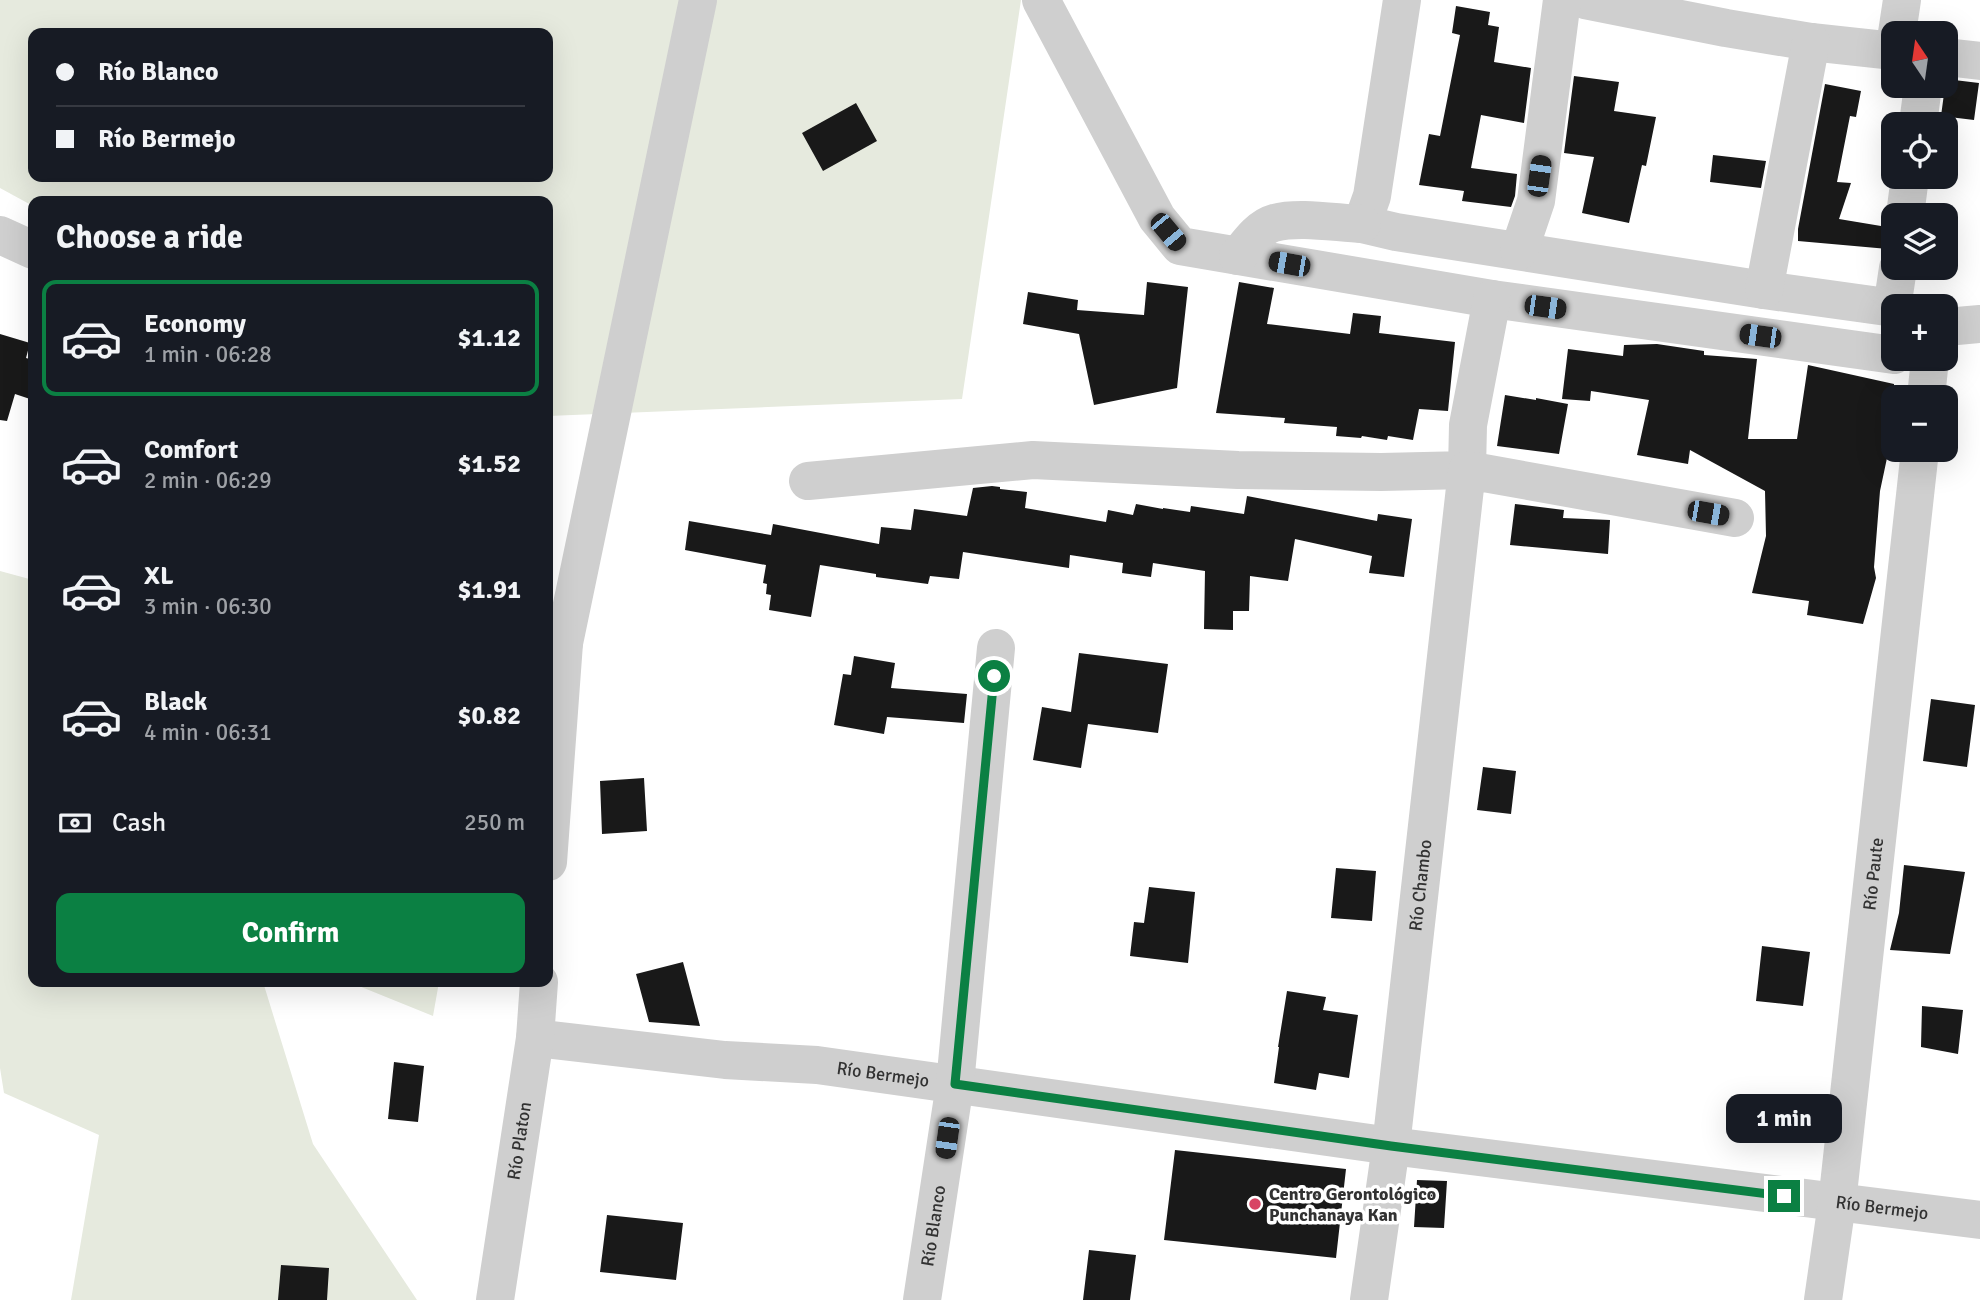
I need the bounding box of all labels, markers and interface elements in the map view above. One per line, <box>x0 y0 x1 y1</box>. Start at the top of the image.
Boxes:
north arrow <box>1881 21 1958 98</box>
map controls <box>1881 21 1958 462</box>
text: Río Blanco <box>98 56 219 88</box>
button: locate <box>1881 112 1958 189</box>
text: Río Bermejo <box>98 123 236 155</box>
car <box>1526 154 1553 198</box>
button: layers <box>1881 203 1958 280</box>
car <box>1147 209 1190 255</box>
text: Choose a ride <box>56 218 243 257</box>
car <box>1267 250 1312 278</box>
car <box>1523 294 1568 320</box>
button: + <box>1881 294 1958 371</box>
icon: car <box>60 307 123 370</box>
text: Economy <box>144 308 246 340</box>
text: $1.12 <box>457 322 521 354</box>
car <box>1738 323 1783 349</box>
text: 1 min · 06:28 <box>144 340 272 369</box>
button: − <box>1881 385 1958 462</box>
icon: car <box>60 433 123 496</box>
text: Comfort <box>144 434 238 466</box>
text: $1.52 <box>457 448 521 480</box>
text: 2 min · 06:29 <box>144 466 272 495</box>
car <box>1686 499 1731 527</box>
icon: car <box>60 559 123 622</box>
text: XL <box>144 560 174 592</box>
text: $1.91 <box>457 574 521 606</box>
text: 3 min · 06:30 <box>144 592 272 621</box>
route start <box>978 660 1010 692</box>
icon: car <box>60 685 123 748</box>
text: Black <box>144 686 207 718</box>
text: $0.82 <box>457 700 521 732</box>
text: 4 min · 06:31 <box>144 718 272 747</box>
icon: cash <box>56 804 94 842</box>
text: Cash <box>112 807 166 839</box>
text: 250 m <box>464 808 525 837</box>
street label: Río Paute <box>1858 836 1888 911</box>
street label: Río Chambo <box>1404 838 1436 932</box>
button: Confirm <box>56 893 525 973</box>
street label: Río Bermejo <box>835 1057 931 1092</box>
callout: 1 min <box>1726 1094 1842 1144</box>
street label: Río Platon <box>502 1100 536 1181</box>
text: 1 min <box>1756 1104 1812 1133</box>
car <box>934 1116 961 1160</box>
route end <box>1768 1180 1800 1212</box>
place label: Centro Gerontológico Punchanaya Kan <box>1269 1183 1436 1226</box>
street label: Río Blanco <box>916 1184 950 1268</box>
street label: Río Bermejo <box>1834 1191 1930 1224</box>
marker: Centro Gerontológico Punchanaya Kan <box>1247 1196 1263 1212</box>

